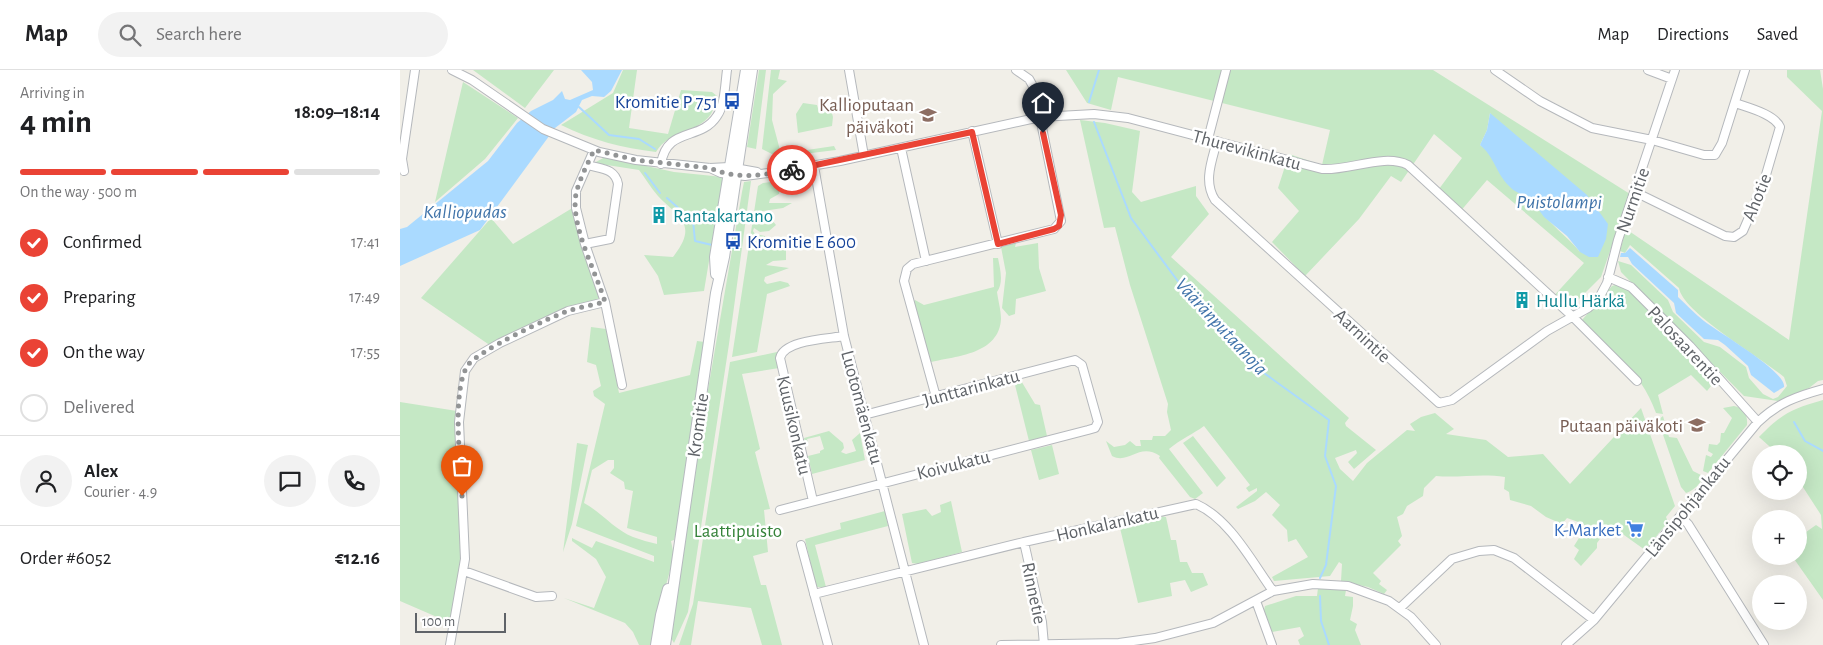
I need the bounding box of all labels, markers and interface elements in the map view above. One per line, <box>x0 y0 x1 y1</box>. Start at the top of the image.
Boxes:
search box <box>98 12 448 57</box>
icon: search <box>116 21 144 49</box>
text: Map <box>25 22 68 46</box>
text: Search here <box>156 25 242 44</box>
text: Map <box>1598 26 1629 44</box>
text: Directions <box>1657 26 1729 44</box>
text: Saved <box>1757 26 1798 44</box>
pin <box>1022 82 1064 133</box>
text: Arriving in <box>20 85 85 101</box>
icon: home <box>1029 89 1057 117</box>
bus stop icon: Kromitie P 751 <box>722 91 742 111</box>
place label: Kromitie P 751 <box>615 93 718 112</box>
place label: Kallioputaan päiväkoti <box>819 96 914 137</box>
text: 18:09–18:14 <box>295 103 380 122</box>
school or university icon: Kallioputaan päiväkoti <box>918 105 938 125</box>
text: 4 min <box>20 106 92 138</box>
street label: Thurevikinkatu <box>1190 127 1303 174</box>
courier <box>767 145 817 195</box>
icon: bike <box>778 156 806 184</box>
street label: Nurmitie <box>1613 165 1653 236</box>
street label: Ahotie <box>1739 171 1775 224</box>
text: On the way · 500 m <box>20 184 137 200</box>
water label: Puistolampi <box>1516 192 1602 212</box>
water label: Kalliopudas <box>423 202 507 222</box>
building icon: Rantakartano <box>649 205 669 225</box>
place label: Rantakartano <box>673 207 773 226</box>
icon: check <box>20 229 48 257</box>
bus stop icon: Kromitie E 600 <box>723 231 743 251</box>
text: Confirmed <box>63 233 142 252</box>
place label: Kromitie E 600 <box>747 233 856 252</box>
text: 17:41 <box>351 234 380 250</box>
water label: Vääränputaanoja <box>1171 274 1271 379</box>
icon: check <box>20 284 48 312</box>
text: Preparing <box>63 288 136 307</box>
text: 17:49 <box>349 289 380 305</box>
building icon: Hullu Härkä <box>1512 290 1532 310</box>
place label: Hullu Härkä <box>1536 292 1625 311</box>
street label: Palosaarentie <box>1644 303 1726 389</box>
street label: Aarnintie <box>1330 306 1394 367</box>
icon: check <box>20 339 48 367</box>
text: On the way <box>63 343 145 362</box>
text: 17:55 <box>351 344 380 360</box>
street label: Luotomäenkatu <box>837 348 886 467</box>
street label: Junttarinkatu <box>921 366 1022 410</box>
street label: Kuusikonkatu <box>773 374 814 477</box>
street label: Kromitie <box>685 392 712 459</box>
text: Delivered <box>63 398 135 417</box>
school or university icon: Putaan päiväkoti <box>1687 415 1707 435</box>
place label: Putaan päiväkoti <box>1559 417 1683 436</box>
pin <box>441 445 483 496</box>
map controls <box>1752 445 1807 630</box>
button: locate <box>1752 445 1807 500</box>
street label: Koivukatu <box>915 447 992 484</box>
icon: bag <box>448 452 476 480</box>
street label: Länsipohjankatu <box>1642 453 1734 561</box>
button: person <box>20 455 72 507</box>
button: chat <box>264 455 316 507</box>
button: phone <box>328 455 380 507</box>
text: Alex <box>84 462 118 481</box>
text: Courier · 4.9 <box>84 484 157 500</box>
street label: Honkalankatu <box>1054 503 1161 545</box>
button: + <box>1752 510 1807 565</box>
supermarket icon: K-Market <box>1625 519 1645 539</box>
place label: K-Market <box>1554 521 1621 540</box>
park label: Laattipuisto <box>694 522 782 541</box>
text: Order #6052 <box>20 549 111 568</box>
text: €12.16 <box>335 549 380 568</box>
street label: Rinnetie <box>1018 561 1049 626</box>
button: − <box>1752 575 1807 630</box>
scale bar <box>415 610 506 633</box>
text: 100 m <box>422 615 455 629</box>

